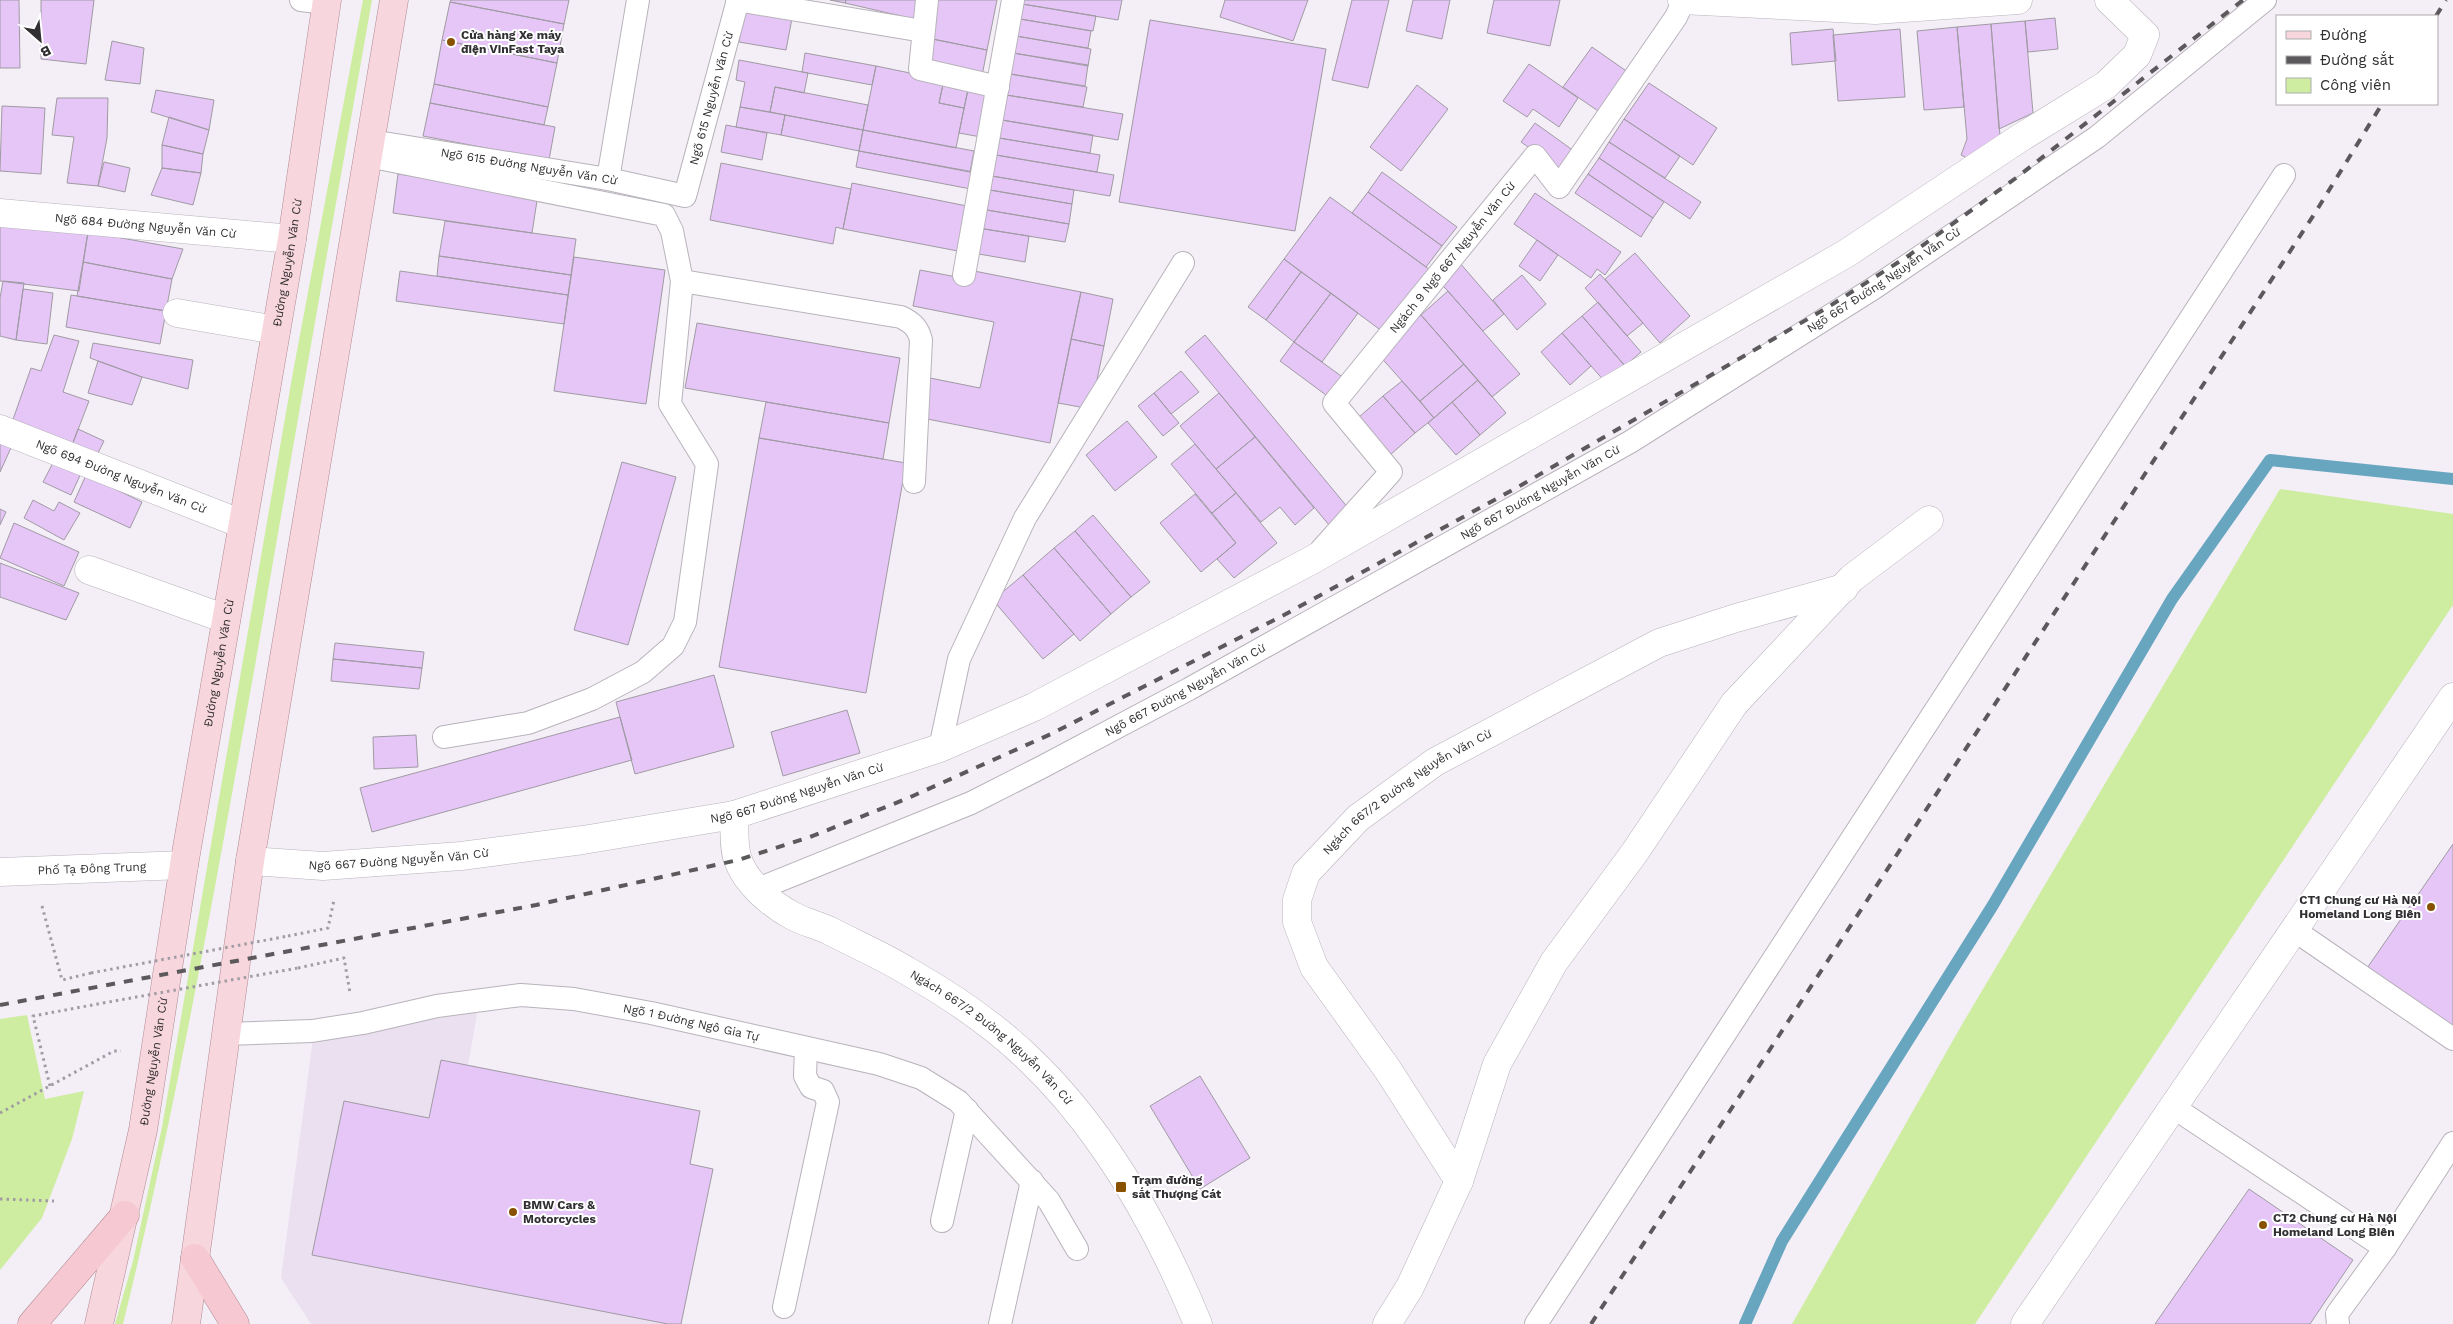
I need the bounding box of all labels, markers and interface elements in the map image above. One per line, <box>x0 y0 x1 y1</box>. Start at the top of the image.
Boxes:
north arrow <box>15 15 65 65</box>
legend <box>2276 15 2438 105</box>
text: Đường <box>2320 26 2367 44</box>
place label: Cửa hàng Xe máy điện VinFast Taya <box>461 28 564 56</box>
street label: Ngõ 615 Nguyễn Văn Cừ <box>687 30 736 166</box>
marker: Cửa hàng Xe máy điện VinFast Taya <box>445 36 457 48</box>
text: B <box>38 42 54 61</box>
text: Đường sắt <box>2320 51 2395 69</box>
text: Công viên <box>2320 76 2391 94</box>
street label: Ngõ 615 Đường Nguyễn Văn Cừ <box>440 145 619 188</box>
street label: Ngách 9 Ngõ 667 Nguyễn Văn Cừ <box>1387 179 1518 336</box>
street label: Đường Nguyễn Văn Cừ <box>270 198 305 328</box>
street label: Ngõ 684 Đường Nguyễn Văn Cừ <box>54 211 237 241</box>
street label: Ngõ 667 Đường Nguyễn Văn Cừ <box>1804 224 1963 336</box>
street label: Ngõ 694 Đường Nguyễn Văn Cừ <box>34 437 209 516</box>
street label: Ngõ 667 Đường Nguyễn Văn Cừ <box>1458 442 1623 543</box>
street label: Đường Nguyễn Văn Cừ <box>201 598 237 728</box>
street label: Ngõ 667 Đường Nguyễn Văn Cừ <box>1103 640 1268 739</box>
street label: Ngách 667/2 Đường Nguyễn Văn Cừ <box>1320 726 1494 858</box>
street label: Ngõ 667 Đường Nguyễn Văn Cừ <box>709 760 886 826</box>
street label: Ngõ 667 Đường Nguyễn Văn Cừ <box>308 845 490 873</box>
street label: Phố Tạ Đông Trung <box>37 859 147 878</box>
place label: CT1 Chung cư Hà Nội Homeland Long Biên <box>2299 893 2421 921</box>
marker: CT1 Chung cư Hà Nội Homeland Long Biên <box>2425 901 2437 913</box>
street label: Ngách 667/2 Đường Nguyễn Văn Cừ <box>908 967 1076 1108</box>
street label: Đường Nguyễn Văn Cừ <box>137 996 170 1127</box>
street label: Ngõ 1 Đường Ngô Gia Tự <box>622 1001 761 1044</box>
place label: Trạm đường sắt Thượng Cát <box>1132 1173 1222 1201</box>
marker: Trạm đường sắt Thượng Cát <box>1114 1180 1128 1194</box>
place label: BMW Cars & Motorcycles <box>523 1198 597 1226</box>
marker: BMW Cars & Motorcycles <box>507 1206 519 1218</box>
place label: CT2 Chung cư Hà Nội Homeland Long Biên <box>2273 1211 2397 1239</box>
marker: CT2 Chung cư Hà Nội Homeland Long Biên <box>2257 1219 2269 1231</box>

